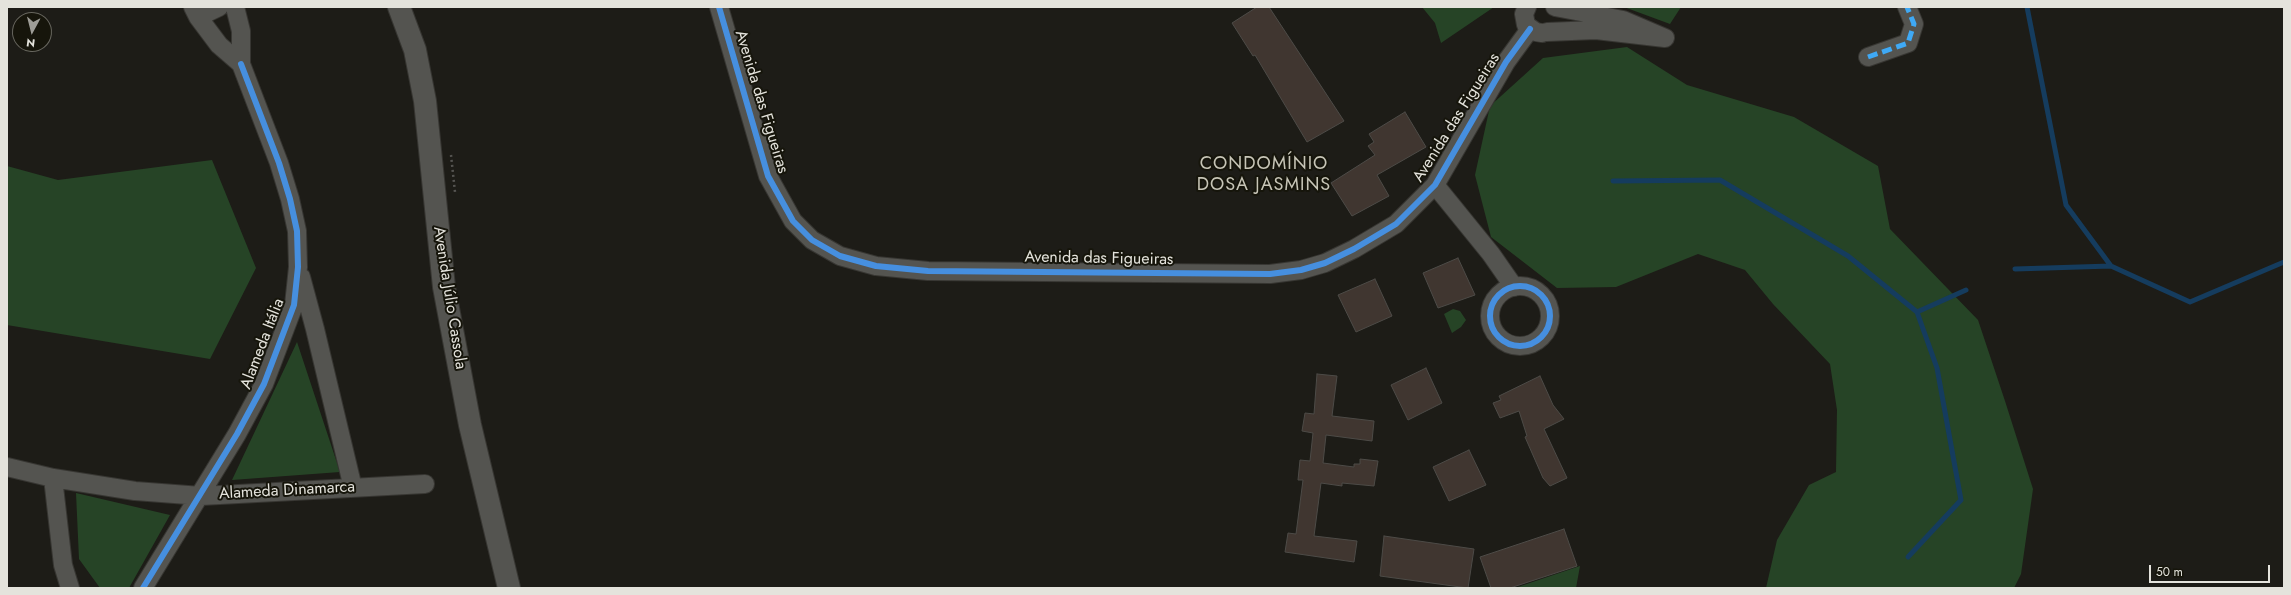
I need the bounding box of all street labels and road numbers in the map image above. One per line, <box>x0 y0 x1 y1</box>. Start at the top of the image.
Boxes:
street label: Avenida das Figueiras <box>730 28 792 176</box>
street label: Avenida das Figueiras <box>1409 50 1505 186</box>
street label: Avenida Júlio Cassola <box>428 225 470 371</box>
street label: Avenida das Figueiras <box>1024 248 1174 270</box>
street label: Alameda Itália <box>237 296 289 392</box>
street label: Alameda Dinamarca <box>219 478 355 504</box>

